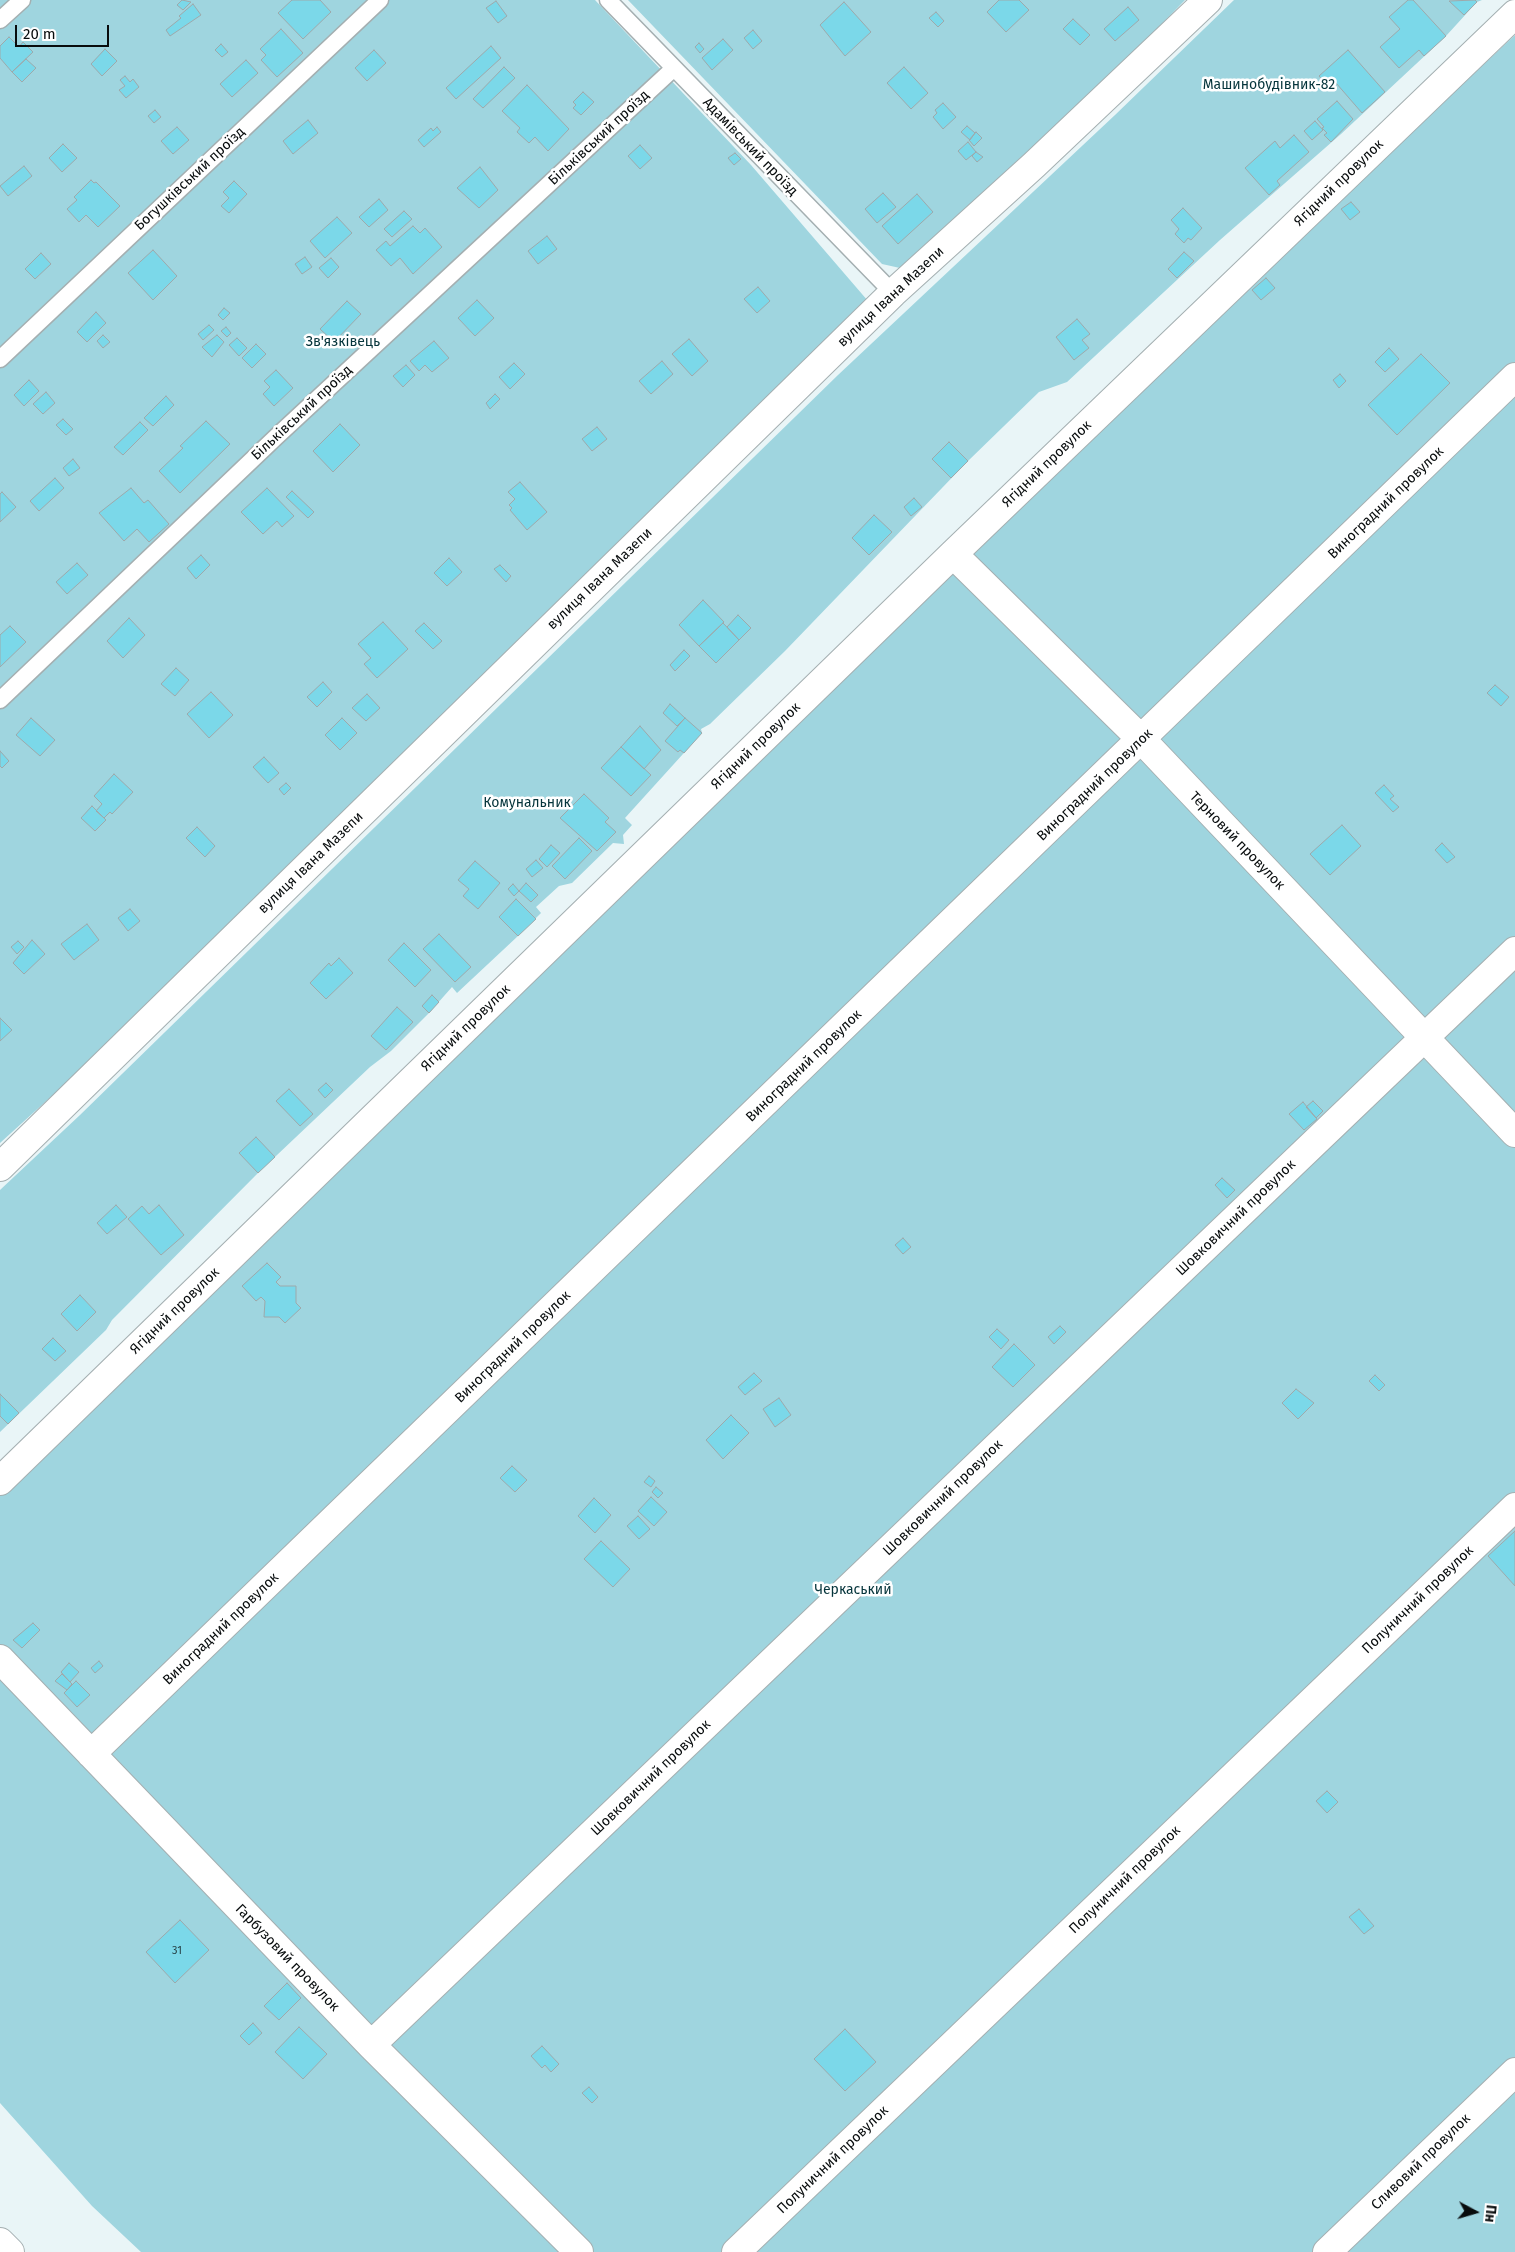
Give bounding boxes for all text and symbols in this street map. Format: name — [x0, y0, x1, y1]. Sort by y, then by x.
scale bar — [18, 15, 111, 47]
text: 20 m — [23, 25, 56, 43]
park label: Машинобудівник-82 — [1203, 77, 1335, 93]
street label: Більківський проїзд — [545, 87, 653, 189]
street label: Адамівський проїзд — [699, 95, 801, 199]
street label: Богушківський проїзд — [131, 124, 249, 234]
street label: Ягідний провулок — [1291, 136, 1387, 230]
street label: вулиця Івана Мазепи — [834, 243, 948, 351]
park label: Зв'язківець — [306, 334, 380, 350]
street label: Більківський проїзд — [248, 362, 356, 464]
street label: Ягідний провулок — [999, 417, 1095, 511]
street label: Виноградний провулок — [1325, 443, 1447, 563]
street label: вулиця Івана Мазепи — [544, 525, 656, 633]
street label: Ягідний провулок — [708, 699, 804, 793]
street label: Виноградний провулок — [1034, 725, 1156, 845]
street label: Терновий провулок — [1186, 788, 1288, 894]
park label: Комунальник — [483, 795, 571, 811]
street label: вулиця Івана Мазепи — [255, 809, 367, 917]
street label: Ягідний провулок — [418, 981, 514, 1075]
street label: Виноградний провулок — [743, 1006, 865, 1126]
street label: Шовковичний провулок — [1173, 1156, 1299, 1280]
street label: Ягідний провулок — [127, 1264, 223, 1358]
street label: Виноградний провулок — [452, 1287, 574, 1407]
street label: Шовковичний провулок — [880, 1436, 1006, 1560]
street label: Полуничний провулок — [1359, 1542, 1477, 1658]
street label: Виноградний провулок — [160, 1569, 282, 1689]
park label: Черкаський — [814, 1582, 892, 1598]
street label: Шовковичний провулок — [588, 1716, 714, 1840]
street label: Полуничний провулок — [1066, 1822, 1184, 1938]
street label: Гарбузовий провулок — [231, 1901, 343, 2015]
house number: 31 — [172, 1944, 182, 1958]
street label: Полуничний провулок — [774, 2102, 892, 2218]
street label: Сливовий провулок — [1368, 2110, 1474, 2214]
north arrow — [1450, 2187, 1500, 2237]
text: Пн — [1481, 2204, 1500, 2223]

